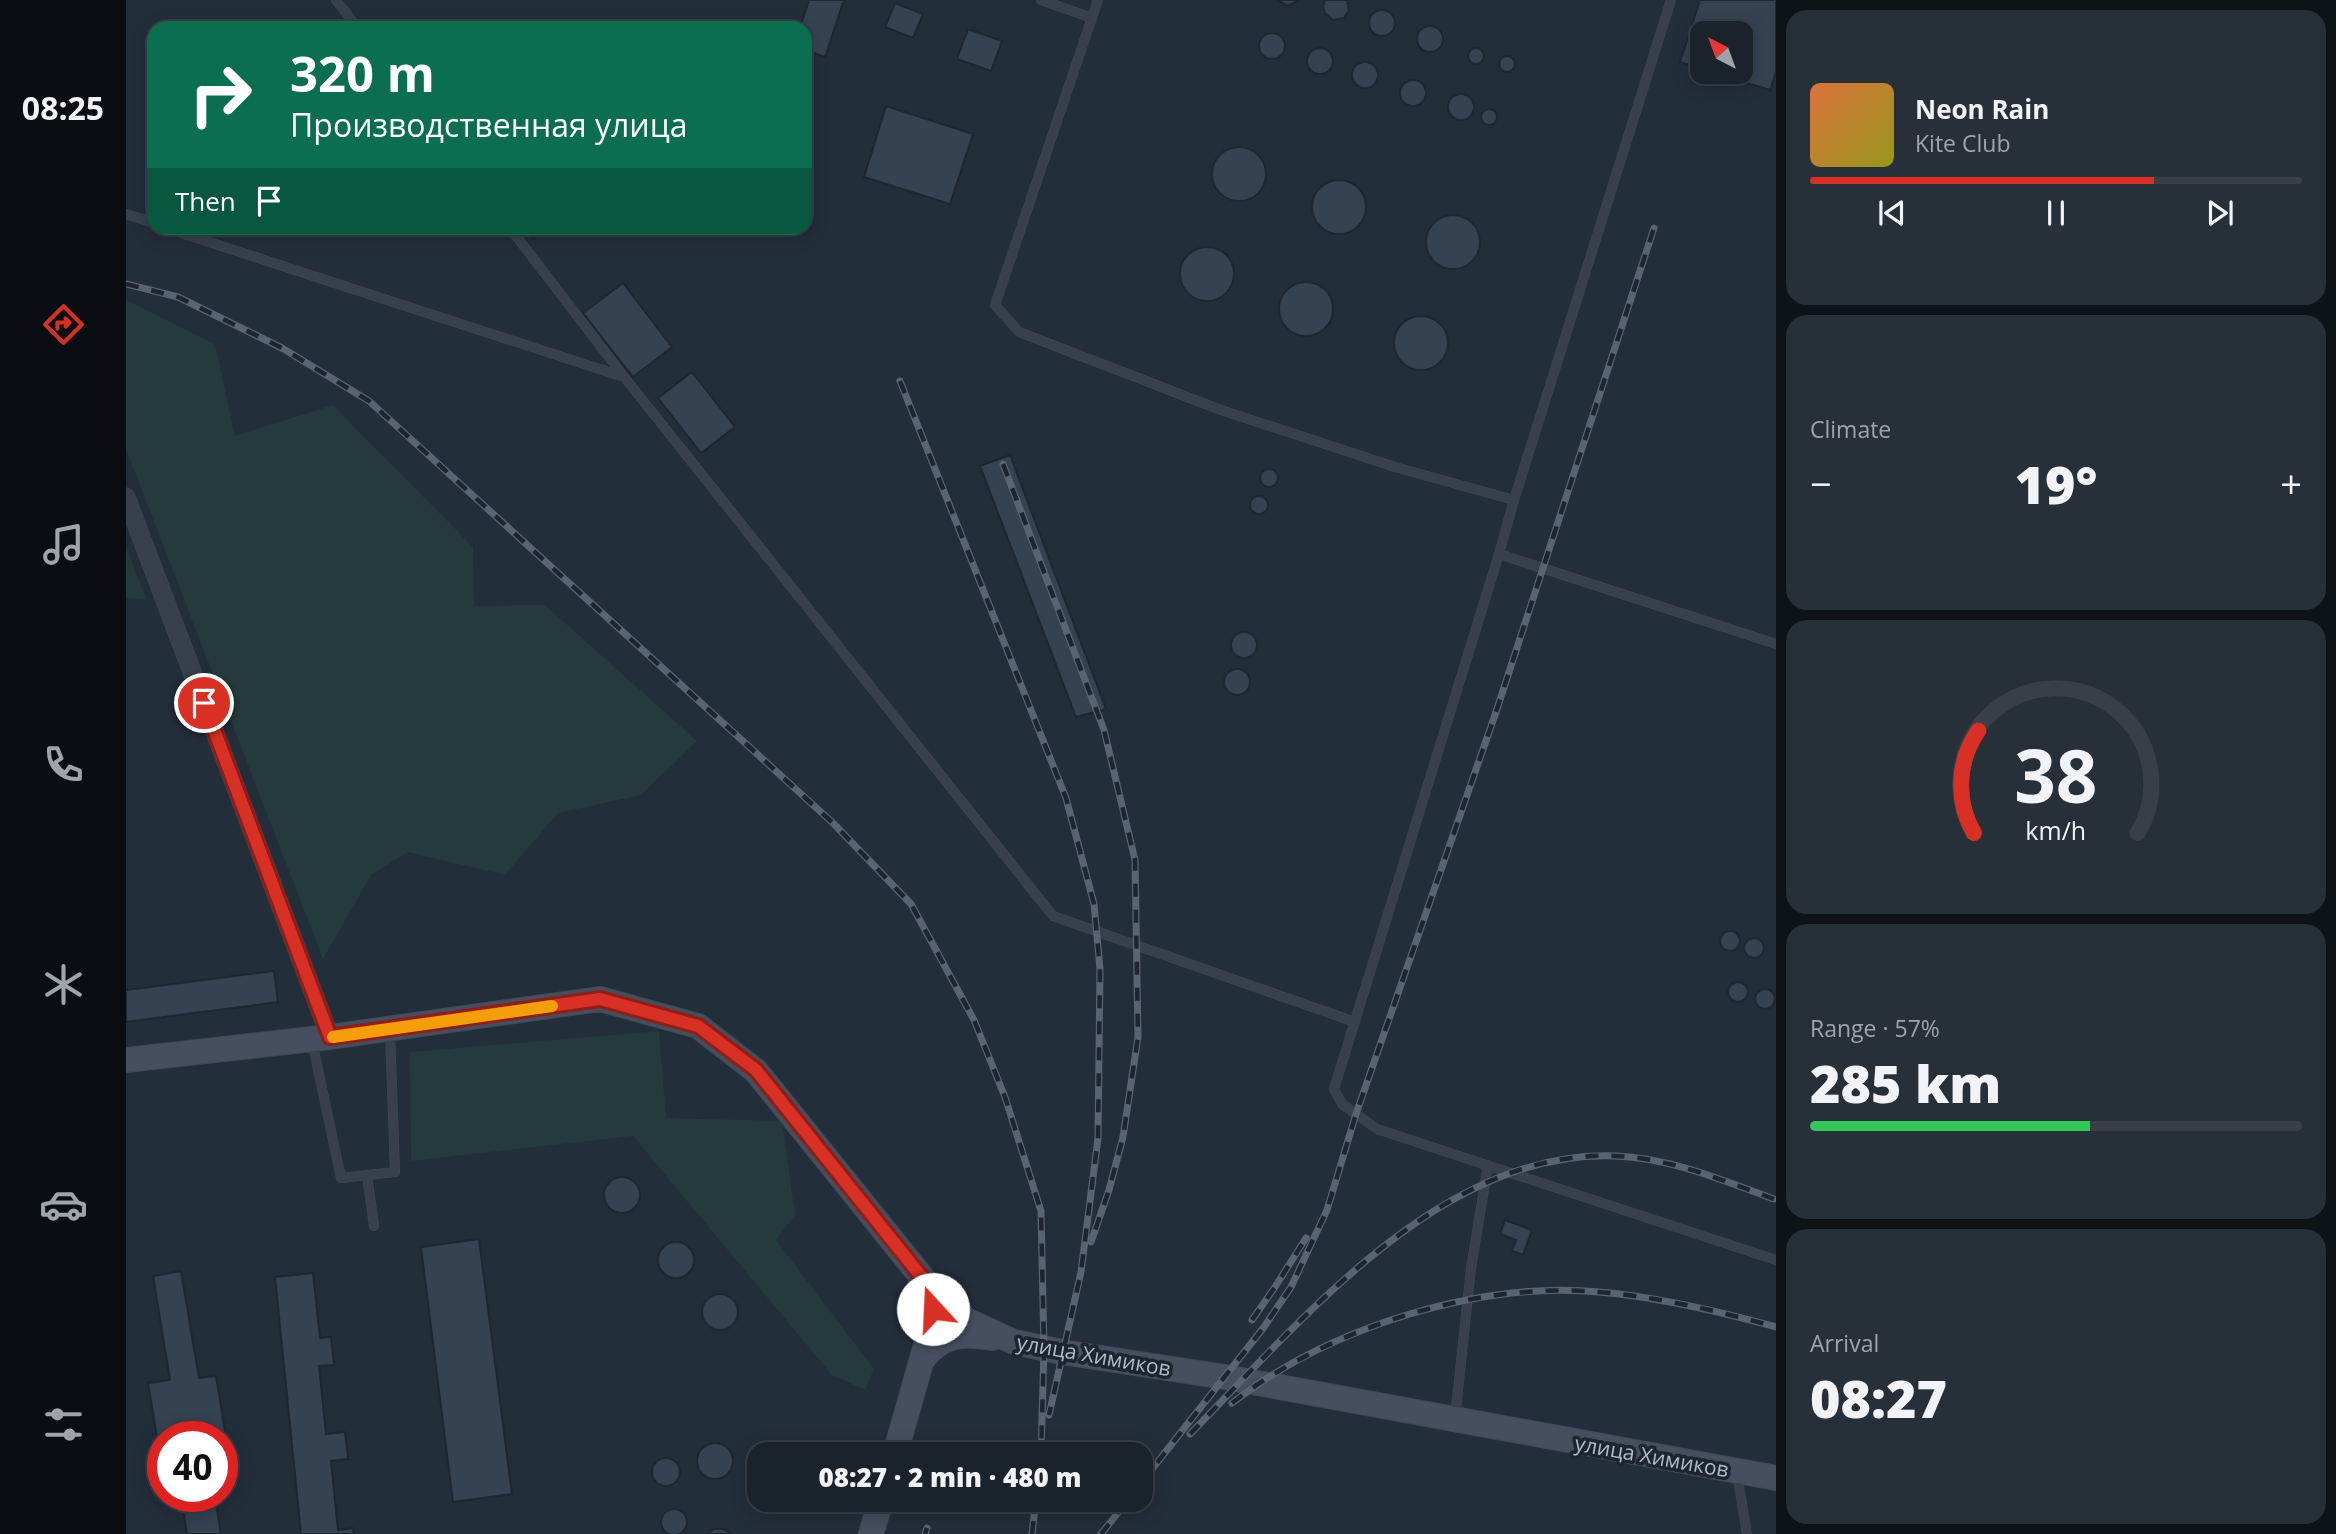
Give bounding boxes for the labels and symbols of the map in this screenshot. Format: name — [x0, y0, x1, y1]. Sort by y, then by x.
north arrow — [1690, 21, 1754, 84]
pin — [174, 673, 234, 733]
position arrow — [896, 1272, 970, 1346]
street label: улица Химиков — [1015, 1328, 1173, 1382]
speed limit sign: 40 — [147, 1421, 238, 1512]
street label: улица Химиков — [1573, 1429, 1731, 1483]

